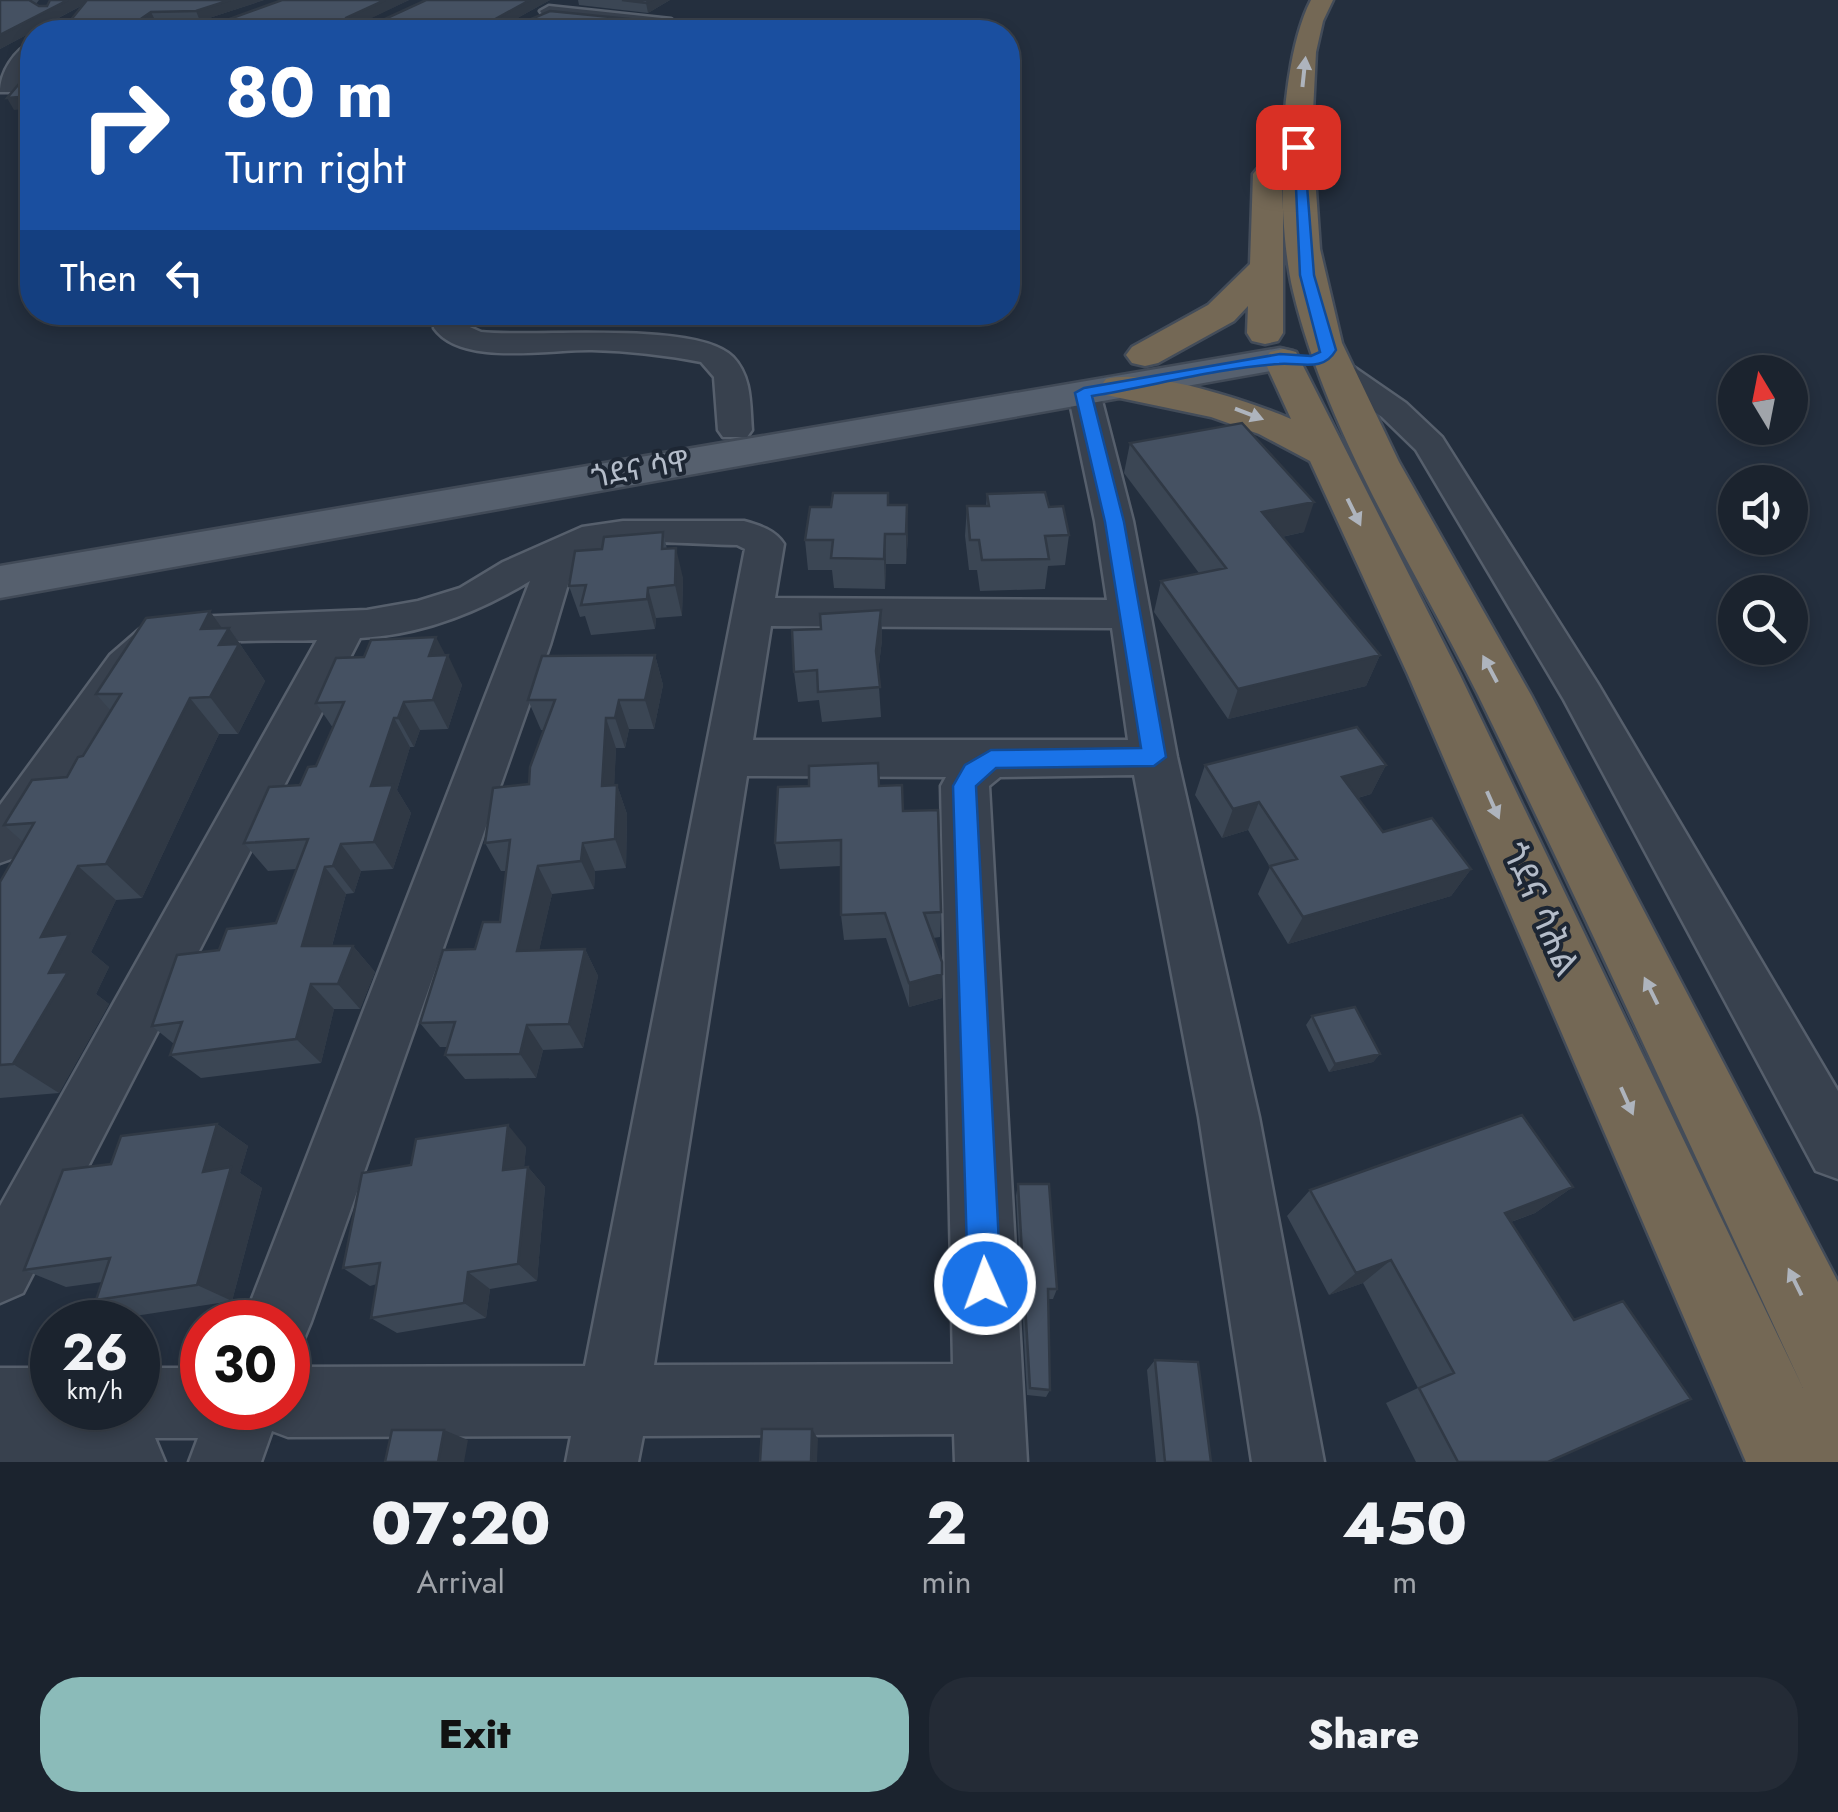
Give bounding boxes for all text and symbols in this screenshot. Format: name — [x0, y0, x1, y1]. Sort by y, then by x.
text: 80 m — [225, 42, 394, 143]
one-way arrow — [1296, 55, 1312, 87]
icon: right — [60, 60, 190, 190]
pin — [1256, 105, 1341, 190]
icon: arrive — [1271, 120, 1326, 175]
text: Turn right — [225, 135, 406, 200]
text: Then — [60, 250, 137, 305]
icon: left — [157, 250, 212, 305]
north arrow — [1718, 355, 1808, 445]
map controls — [1718, 355, 1808, 665]
one-way arrow — [1234, 407, 1264, 423]
street label: ጎደና ሳዋ — [588, 439, 692, 498]
button: sound — [1718, 465, 1808, 555]
one-way arrow — [1345, 497, 1362, 526]
button: search — [1718, 575, 1808, 665]
one-way arrow — [1481, 654, 1498, 683]
one-way arrow — [1485, 790, 1501, 820]
street label: ጎደና ሳሕል — [1490, 835, 1592, 983]
one-way arrow — [1642, 976, 1659, 1005]
one-way arrow — [1619, 1087, 1636, 1116]
position arrow — [933, 1232, 1037, 1336]
one-way arrow — [1787, 1267, 1804, 1296]
speed limit sign: 30 — [180, 1300, 310, 1430]
text: 26 — [62, 1316, 128, 1389]
text: km/h — [67, 1372, 123, 1408]
text: 07:20 — [371, 1480, 551, 1567]
text: 2 — [926, 1480, 967, 1567]
text: 450 — [1342, 1480, 1467, 1567]
text: Arrival — [417, 1559, 505, 1605]
text: min — [921, 1559, 972, 1605]
text: m — [1392, 1559, 1417, 1605]
button: Exit — [40, 1677, 909, 1792]
button: Share — [929, 1677, 1798, 1792]

